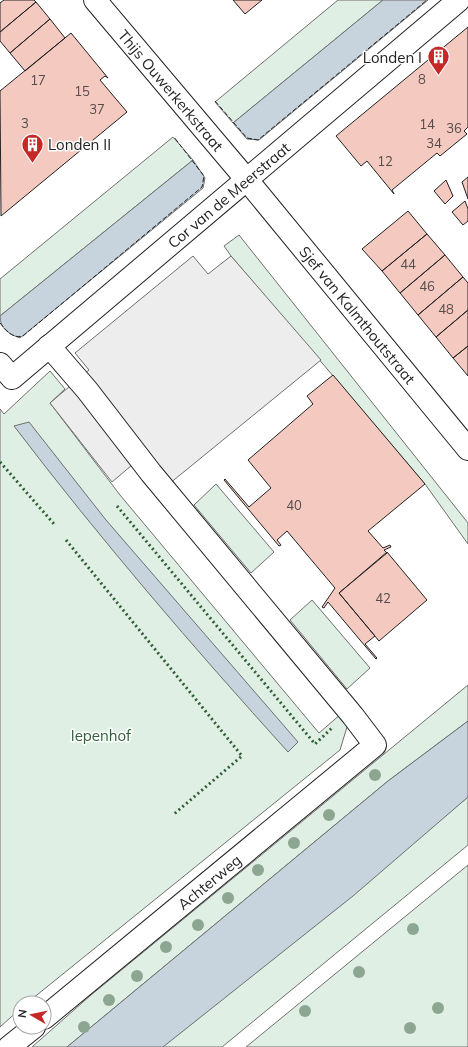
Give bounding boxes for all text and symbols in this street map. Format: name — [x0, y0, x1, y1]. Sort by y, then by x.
street label: Thijs Ouwerkerkstraat — [114, 25, 228, 155]
building icon: Londen I — [425, 44, 451, 77]
place label: Londen I — [363, 48, 422, 67]
house number: 8 — [418, 71, 426, 87]
house number: 17 — [30, 72, 46, 88]
house number: 15 — [74, 83, 90, 99]
house number: 37 — [89, 101, 105, 117]
house number: 3 — [21, 115, 29, 131]
house number: 14 — [419, 116, 435, 132]
house number: 36 — [446, 120, 462, 136]
building icon: Londen II — [19, 131, 45, 164]
place label: Londen II — [48, 135, 111, 154]
house number: 34 — [426, 135, 442, 151]
street label: Cor van de Meerstraat — [163, 138, 294, 252]
house number: 12 — [377, 153, 393, 169]
street label: Sjef van Kalmthoutstraat — [296, 242, 420, 388]
house number: 44 — [400, 256, 416, 272]
house number: 46 — [419, 278, 435, 294]
house number: 48 — [438, 301, 454, 317]
house number: 40 — [286, 497, 302, 513]
house number: 42 — [375, 590, 391, 606]
park label: Iepenhof — [71, 726, 132, 745]
street label: Achterweg — [173, 850, 245, 914]
north arrow — [12, 995, 52, 1035]
text: N — [15, 1008, 30, 1019]

